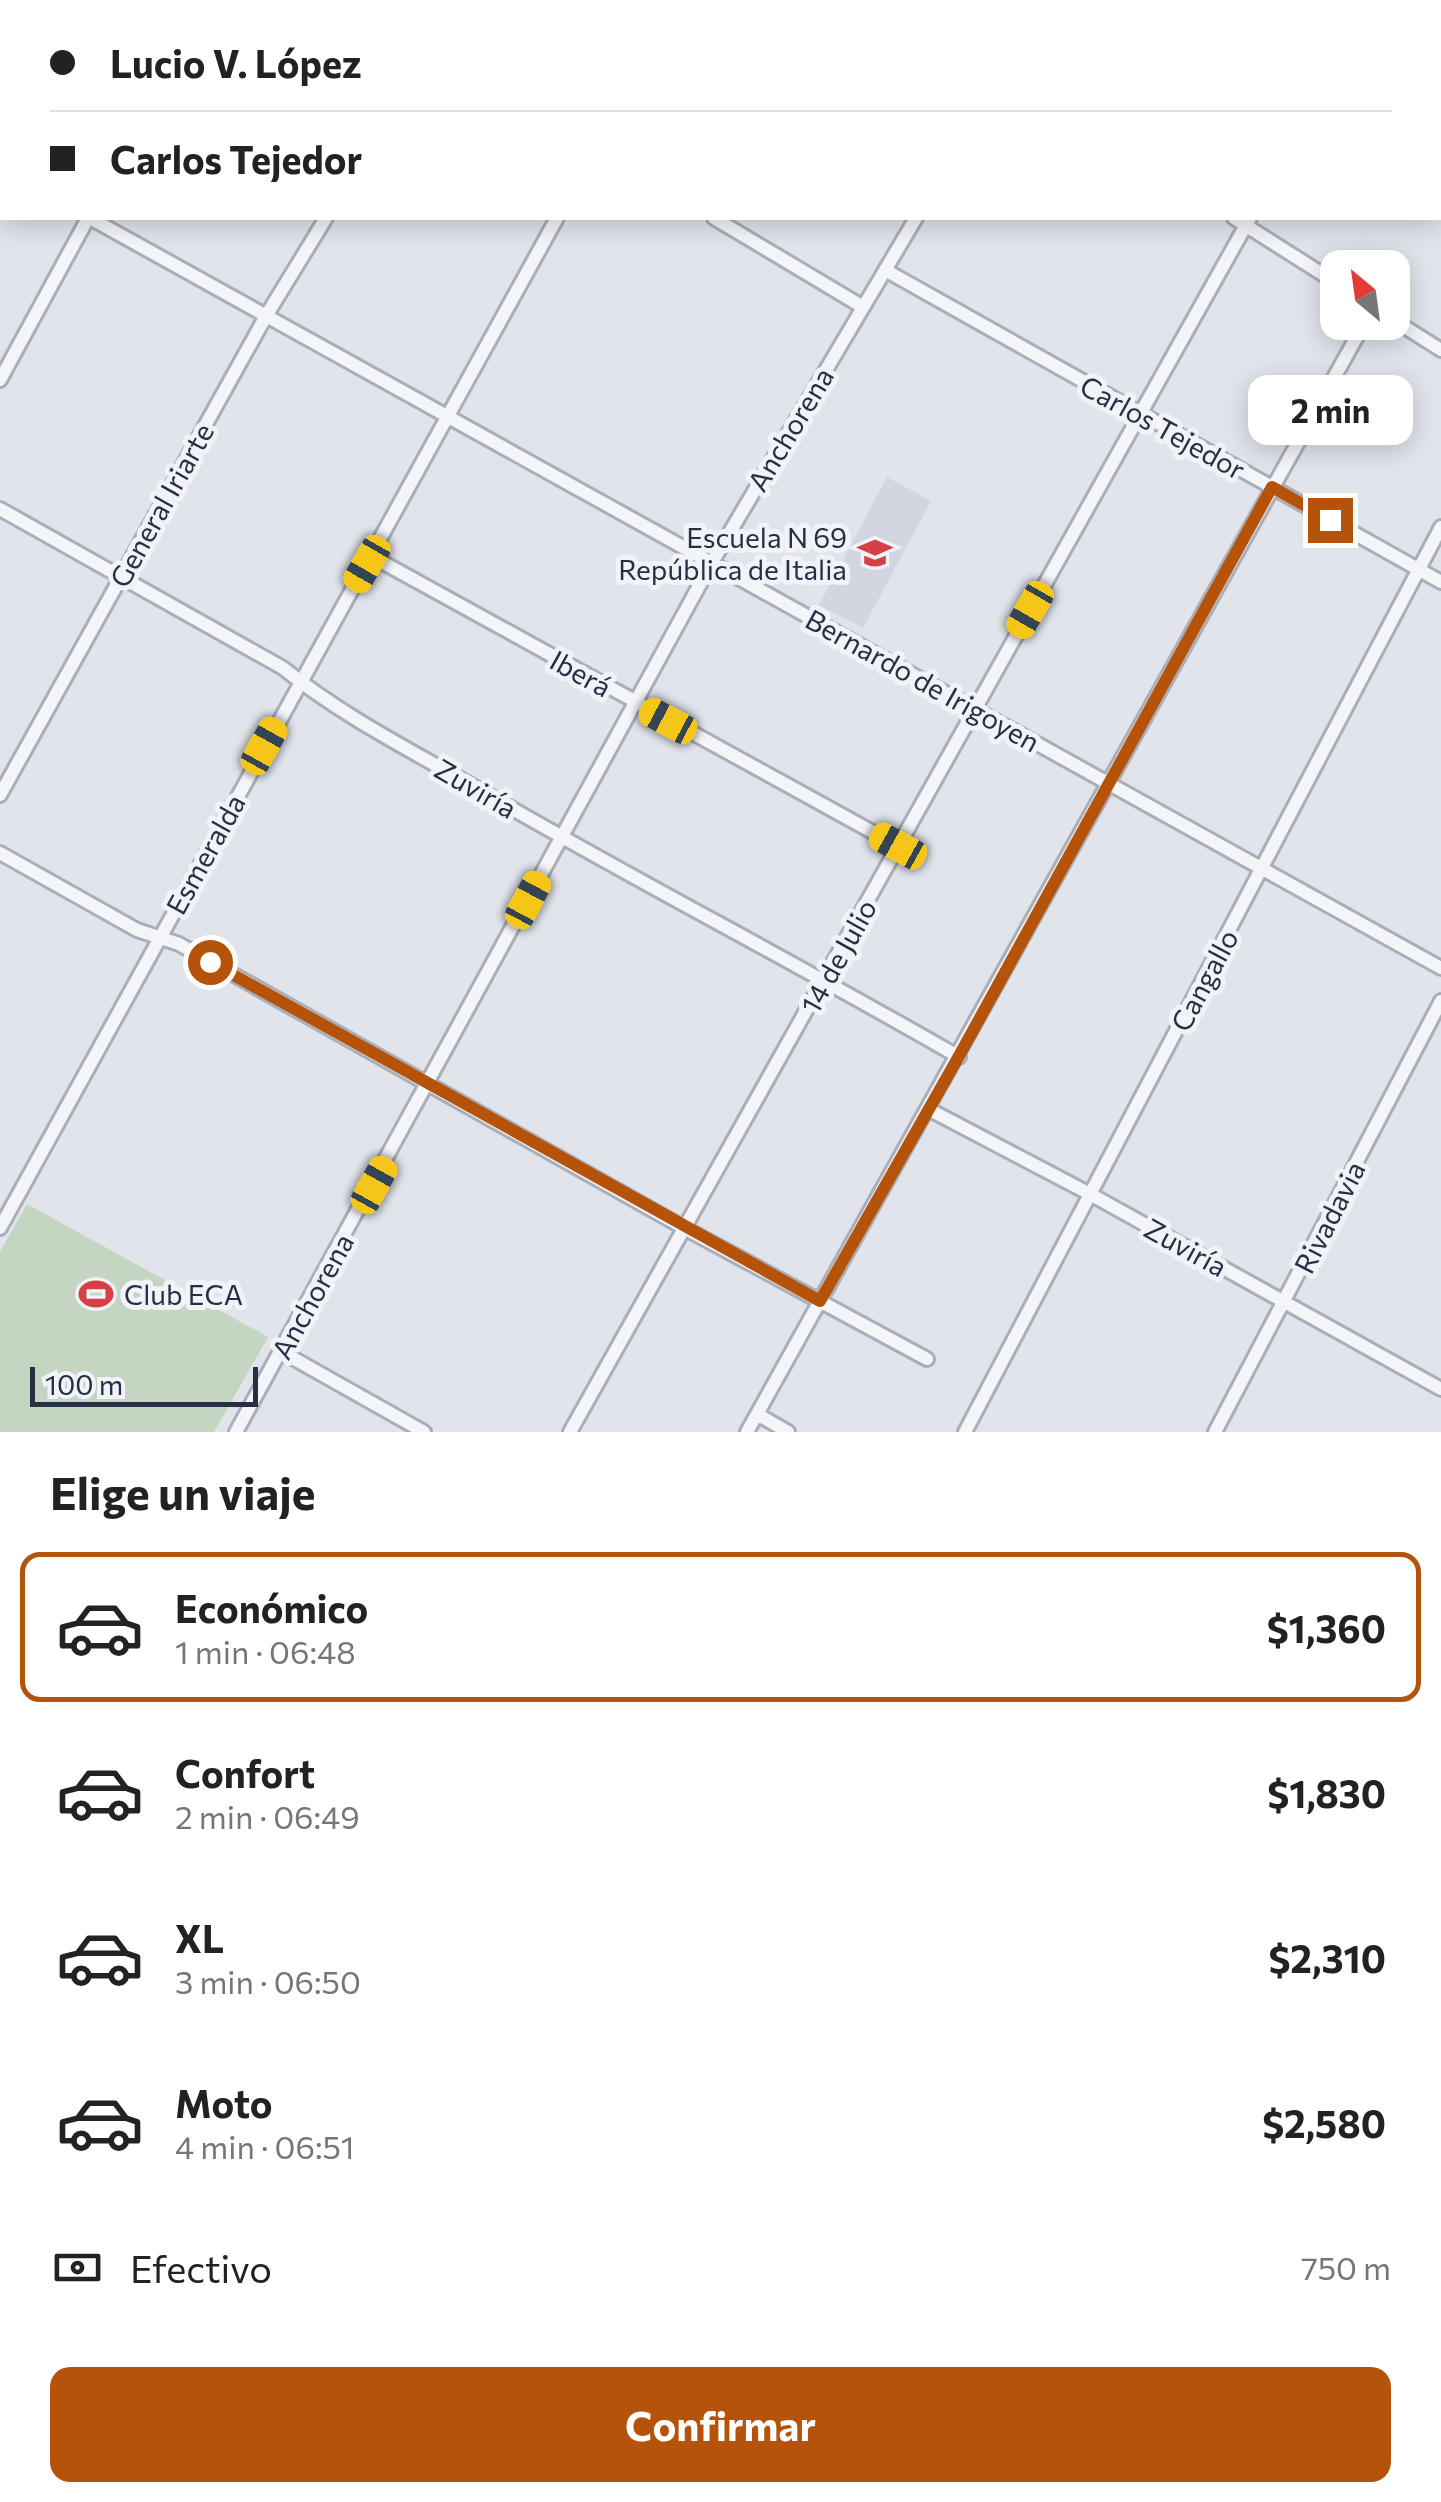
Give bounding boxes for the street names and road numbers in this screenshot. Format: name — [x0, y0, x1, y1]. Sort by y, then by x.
street label: Anchorena — [740, 361, 840, 497]
street label: Carlos Tejedor — [1075, 368, 1251, 486]
street label: General Iriarte — [102, 417, 220, 593]
street label: Bernardo de Irigoyen — [800, 602, 1046, 758]
street label: Iberá — [545, 642, 617, 704]
street label: Zuviría — [429, 751, 523, 825]
street label: Esmeralda — [158, 788, 252, 920]
street label: 14 de Julio — [793, 893, 883, 1019]
street label: Cangallo — [1163, 923, 1245, 1037]
street label: Rivadavia — [1286, 1155, 1372, 1279]
street label: Zuviría — [1139, 1211, 1233, 1283]
street label: Anchorena — [264, 1227, 360, 1365]

